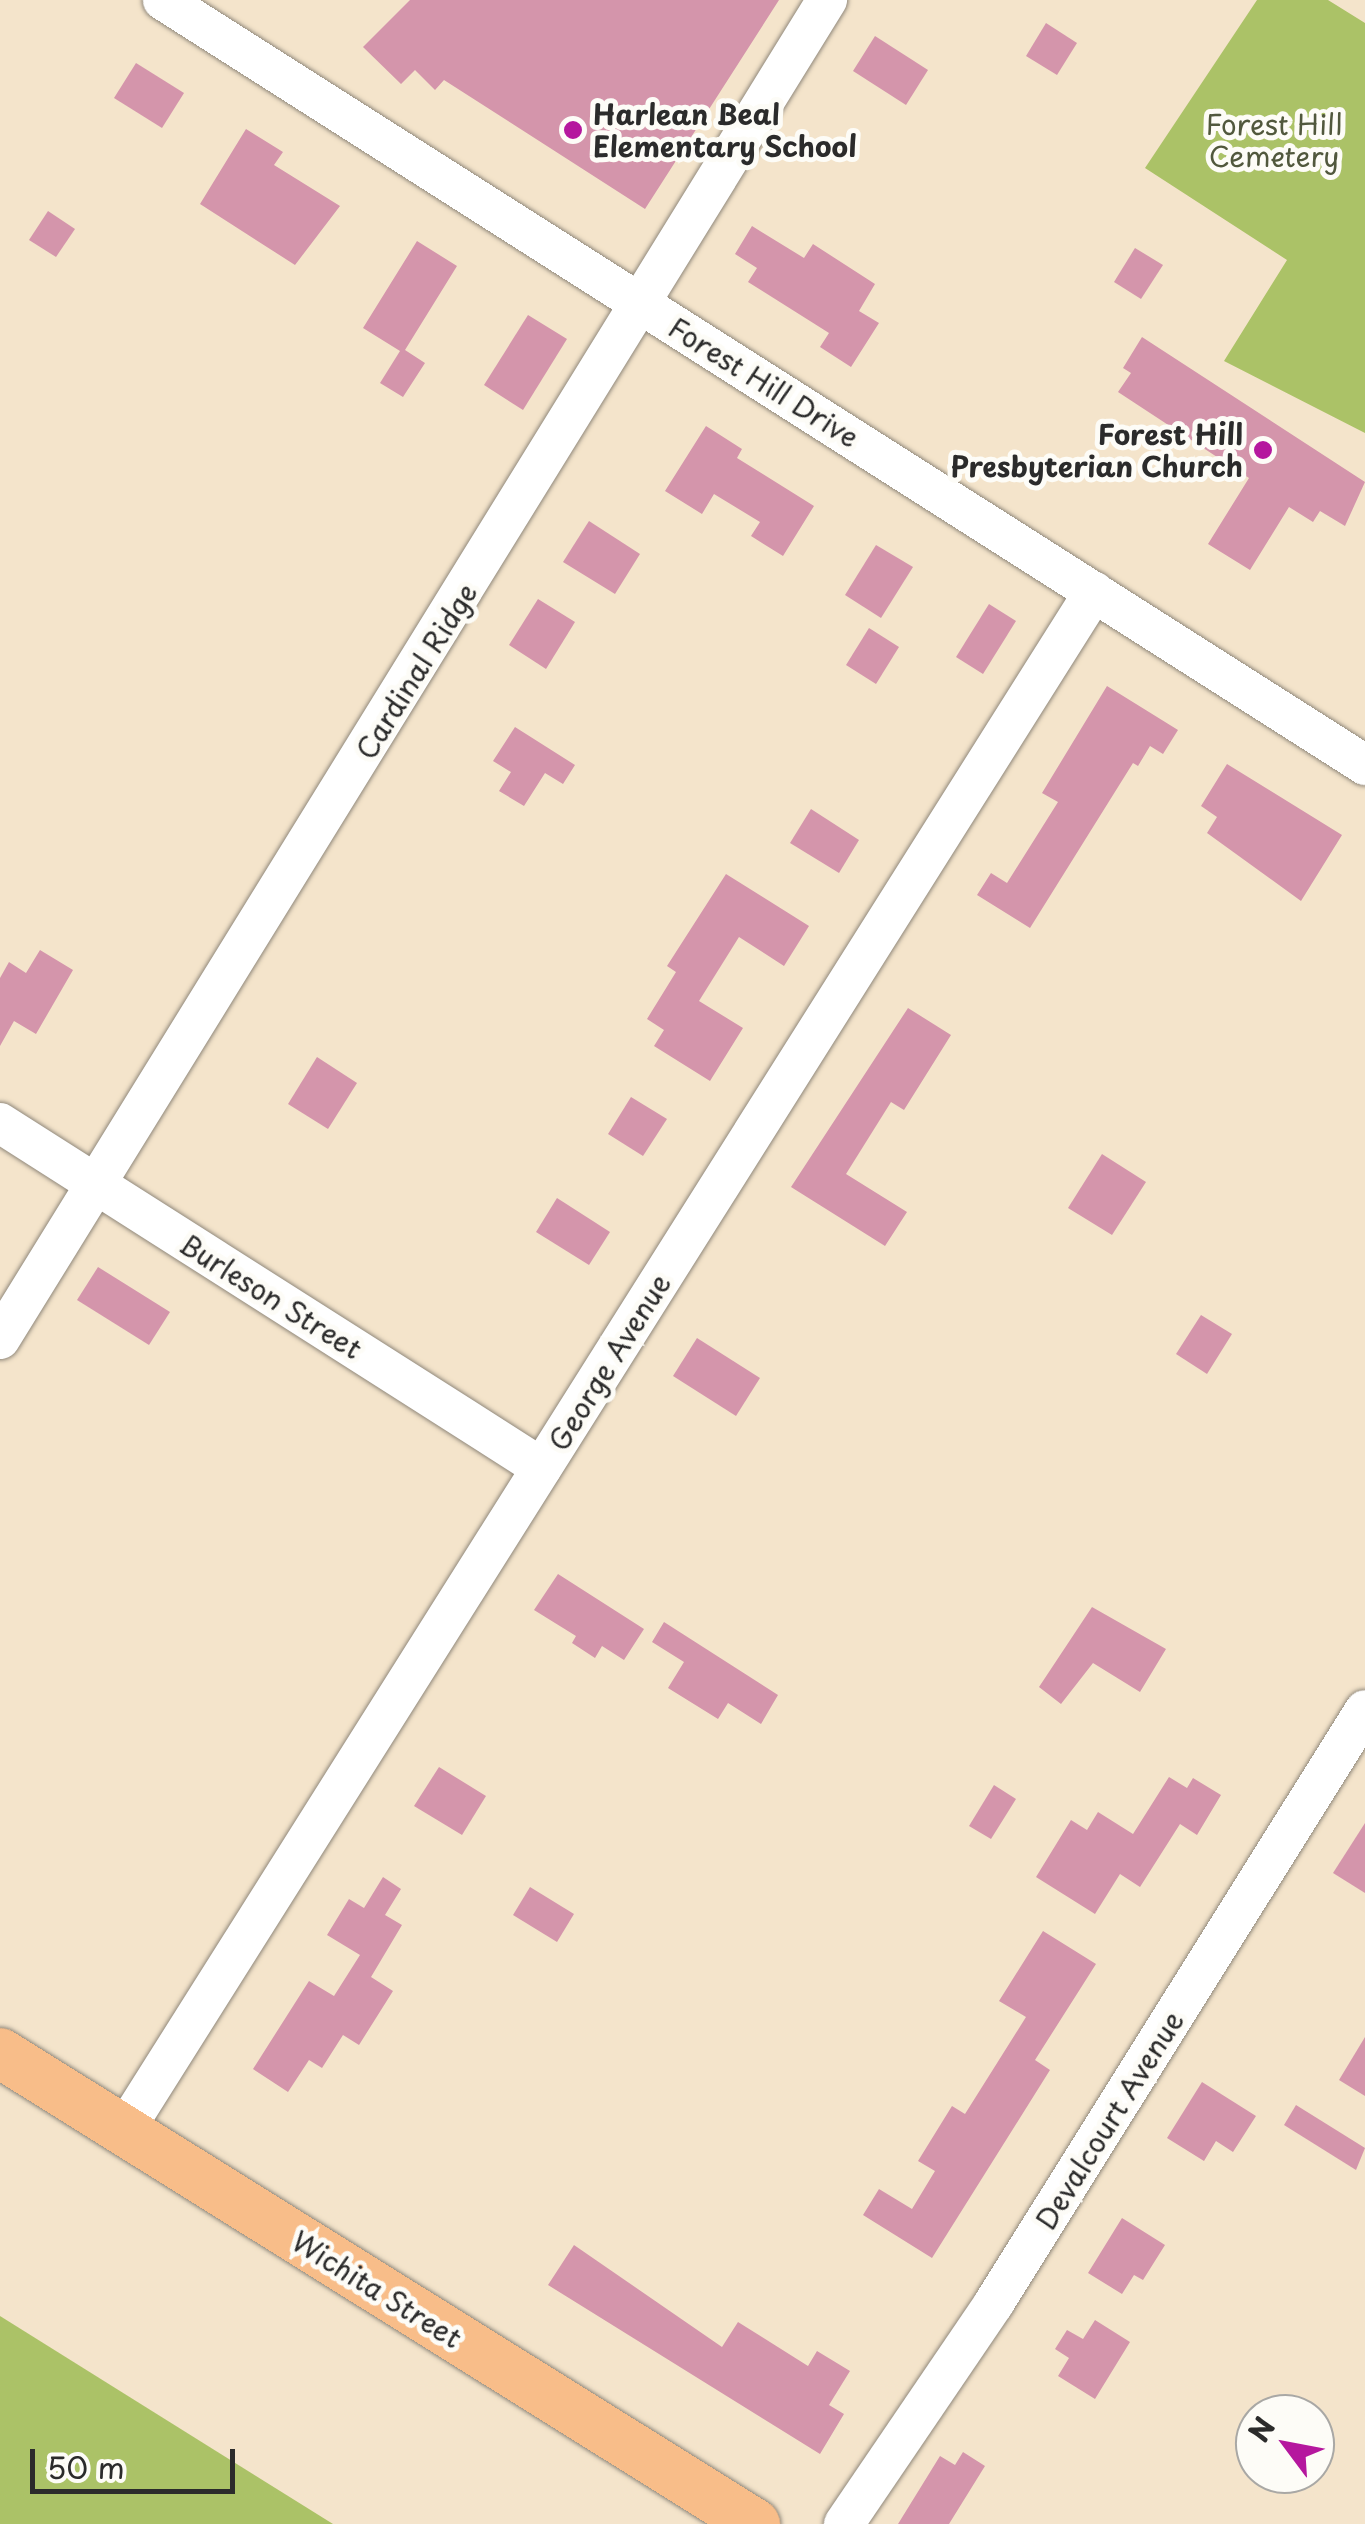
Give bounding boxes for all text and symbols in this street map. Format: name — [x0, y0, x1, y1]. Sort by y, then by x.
place label: Harlean Beal Elementary School — [593, 97, 857, 163]
park label: Forest Hill Cemetery — [1205, 107, 1343, 173]
marker: Harlean Beal Elementary School — [562, 119, 584, 141]
street label: Forest Hill Drive — [663, 310, 865, 454]
place label: Forest Hill Presbyterian Church — [950, 417, 1243, 483]
marker: Forest Hill Presbyterian Church — [1252, 439, 1274, 461]
street label: Cardinal Ridge — [349, 578, 483, 764]
street label: Burleson Street — [174, 1227, 368, 1365]
street label: George Avenue — [541, 1267, 677, 1457]
street label: Devalcourt Avenue — [1028, 2005, 1190, 2235]
street label: Wichita Street — [285, 2223, 469, 2355]
north arrow — [1235, 2394, 1335, 2494]
text: N — [1237, 2408, 1285, 2450]
scale bar — [35, 2429, 240, 2491]
text: 50 m — [47, 2444, 125, 2489]

